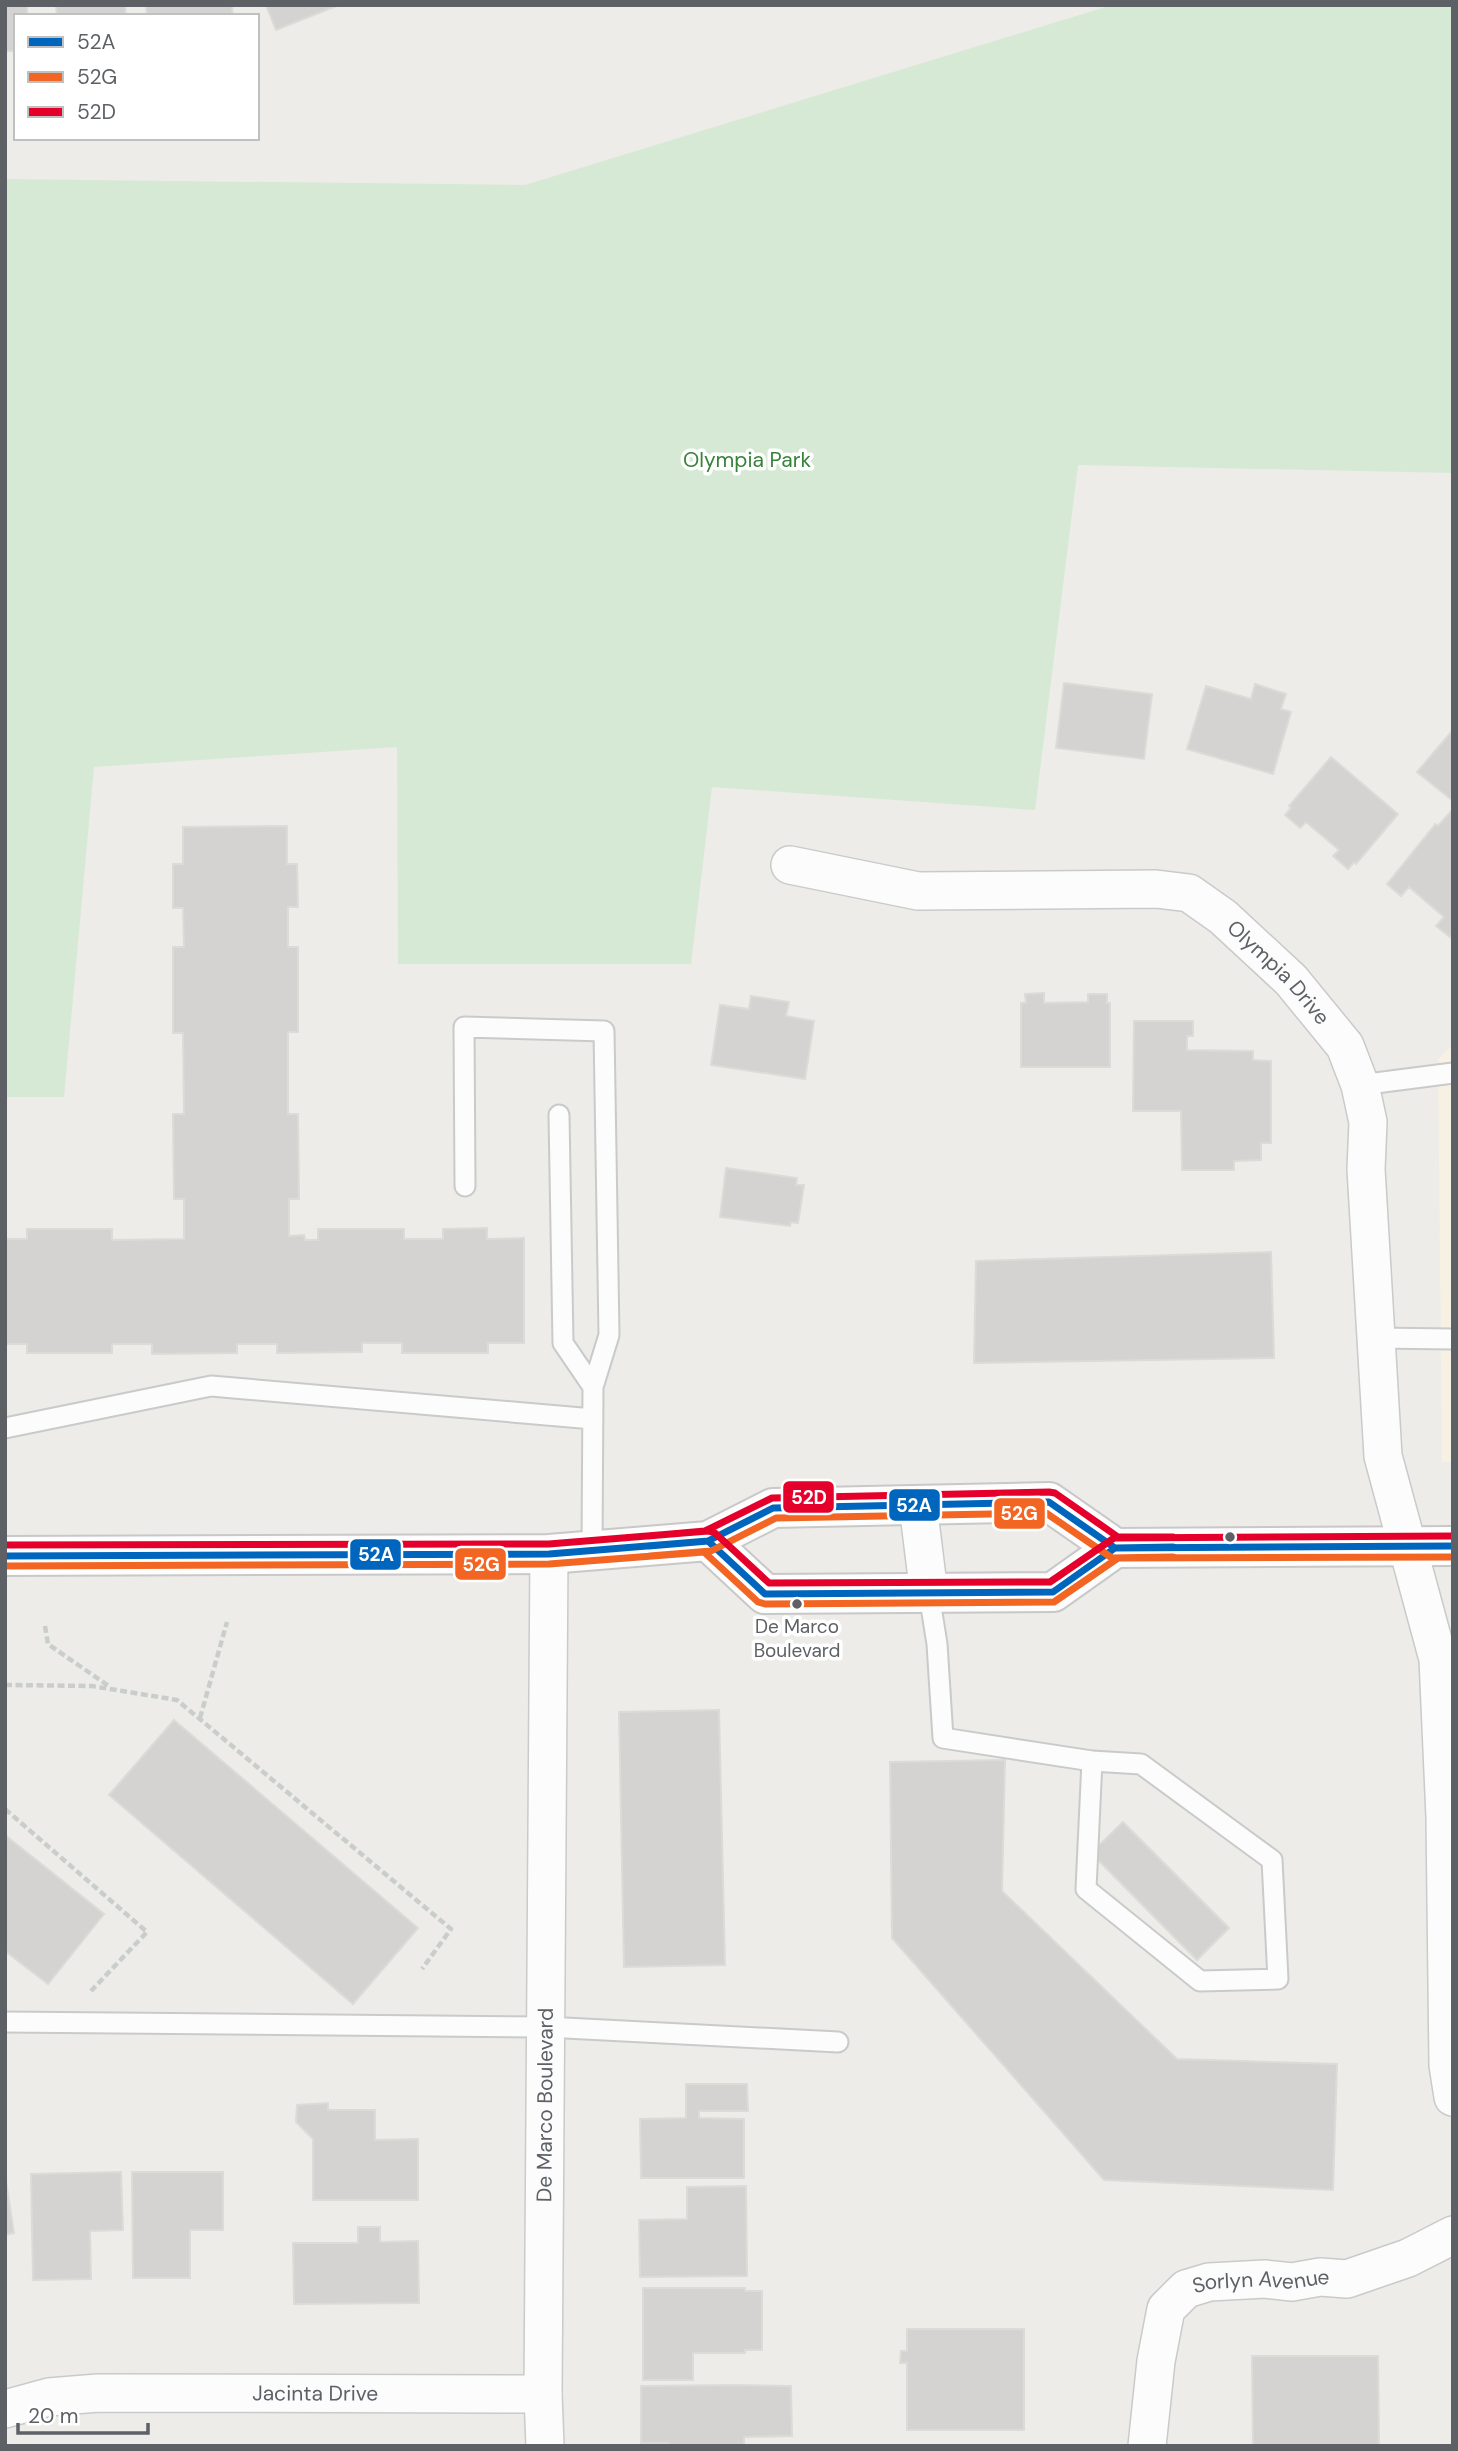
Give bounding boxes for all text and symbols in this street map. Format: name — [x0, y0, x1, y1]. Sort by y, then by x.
legend — [14, 14, 259, 140]
text: 52A — [77, 28, 116, 56]
text: 52G — [77, 63, 117, 91]
text: 52D — [77, 98, 116, 126]
park label: Olympia Park — [683, 446, 811, 474]
street label: Olympia Drive — [1221, 914, 1336, 1031]
line badge: 52D — [782, 1480, 835, 1514]
text: 52D — [791, 1485, 827, 1510]
line badge: 52A — [888, 1488, 941, 1522]
text: 52A — [896, 1493, 933, 1518]
line badge: 52G — [993, 1497, 1046, 1530]
text: 52G — [1000, 1501, 1038, 1526]
unlabelled marker — [1223, 1530, 1237, 1544]
line badge: 52A — [349, 1538, 402, 1571]
text: 52A — [358, 1542, 395, 1567]
line badge: 52G — [454, 1547, 507, 1581]
text: 52G — [462, 1552, 500, 1577]
marker: De Marco Boulevard — [790, 1597, 804, 1611]
place label: De Marco Boulevard — [754, 1614, 840, 1663]
street label: De Marco Boulevard — [530, 2008, 560, 2202]
street label: Sorlyn Avenue — [1189, 2263, 1331, 2300]
street label: Jacinta Drive — [252, 2379, 378, 2408]
scale bar — [18, 2392, 147, 2436]
text: 20 m — [28, 2402, 79, 2430]

